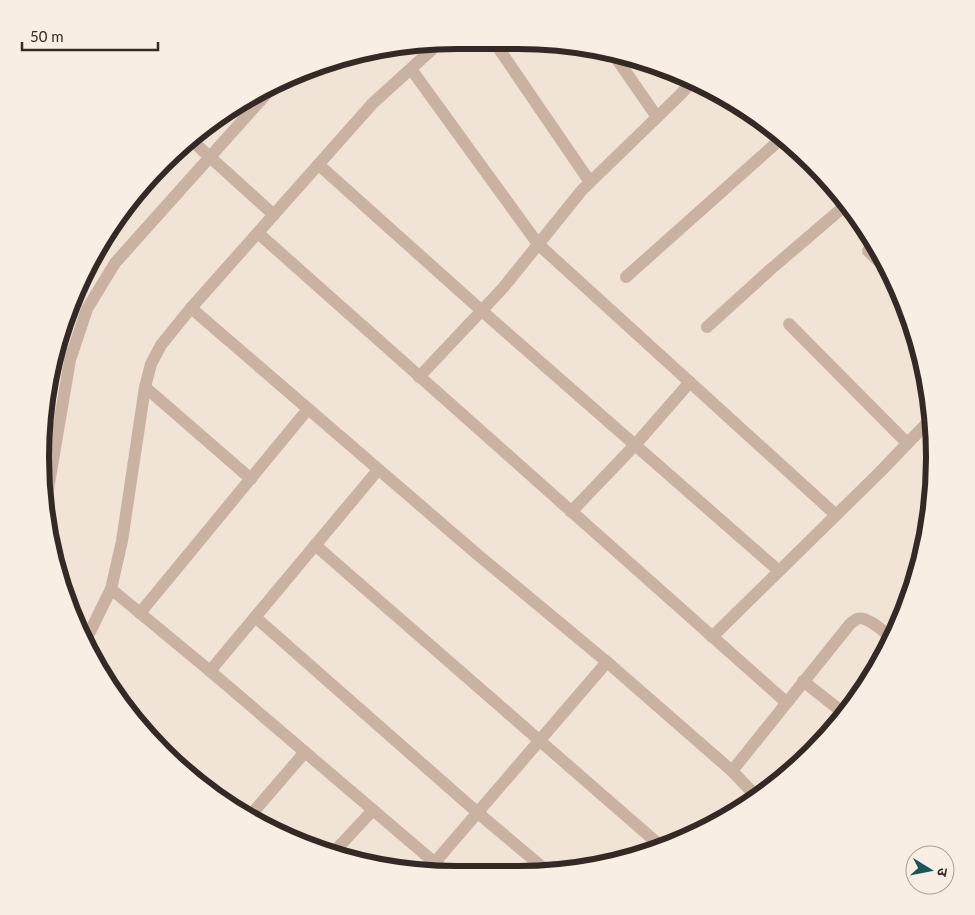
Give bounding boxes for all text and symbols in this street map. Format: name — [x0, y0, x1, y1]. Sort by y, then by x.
scale bar — [22, 20, 159, 52]
text: 50 m — [30, 27, 64, 45]
north arrow — [905, 845, 955, 895]
text: उ — [934, 867, 952, 879]

